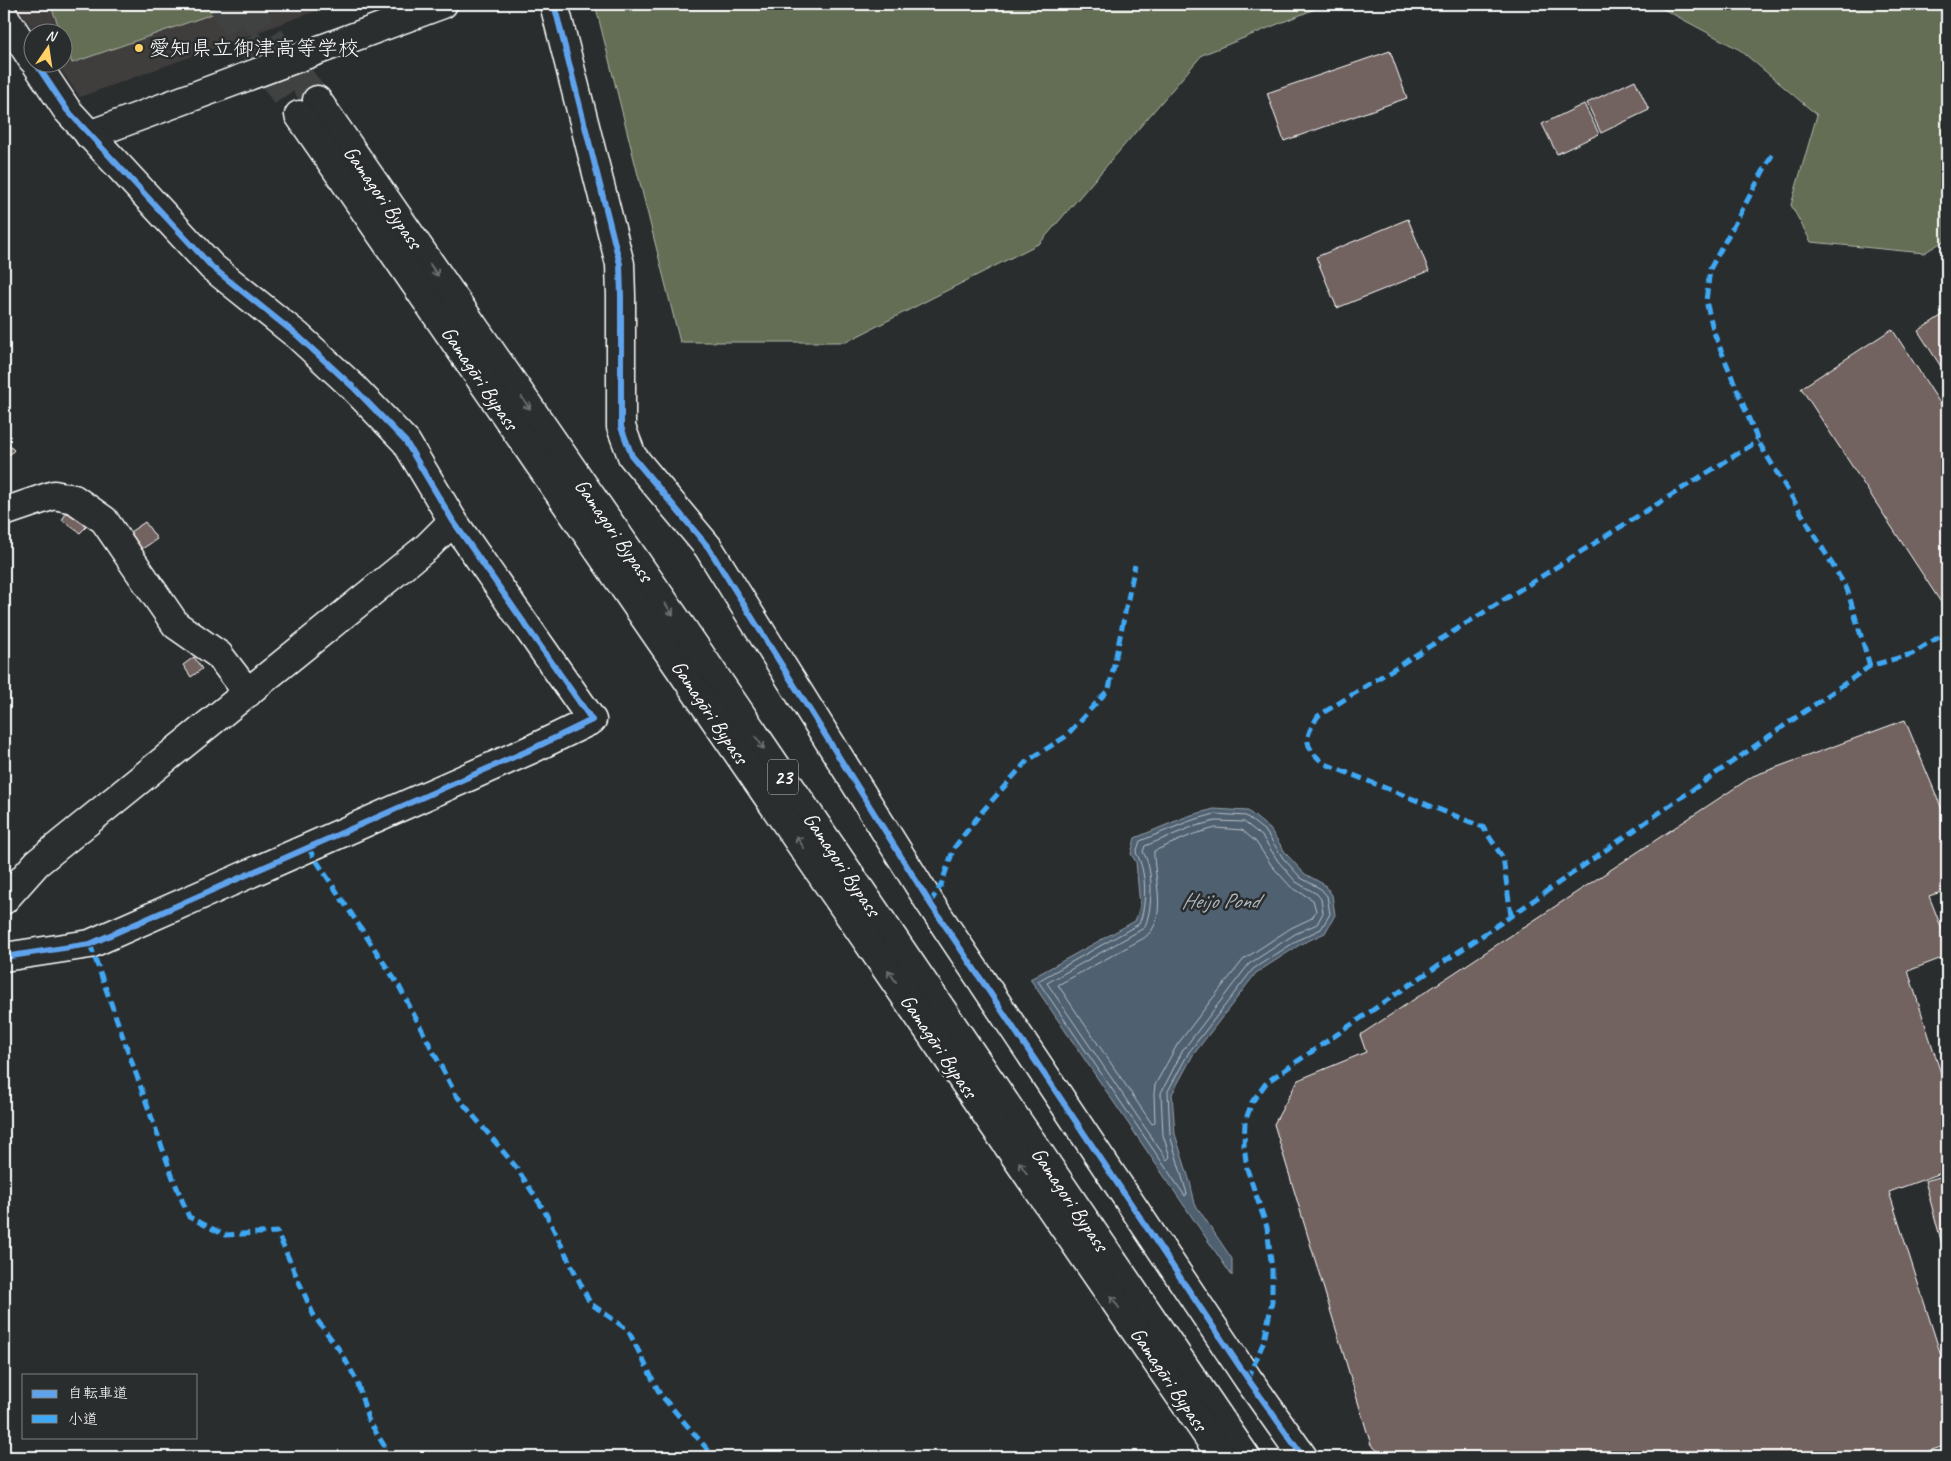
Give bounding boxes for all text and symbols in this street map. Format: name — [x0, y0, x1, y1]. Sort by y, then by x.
north arrow — [22, 22, 72, 72]
text: N — [45, 27, 59, 46]
place label: 愛知県立御津高等学校 — [149, 35, 359, 61]
marker: 愛知県立御津高等学校 — [133, 42, 145, 54]
street label: Gamagori Bypass — [338, 140, 429, 255]
one-way arrow — [429, 263, 439, 277]
street label: Gamagōri Bypass — [436, 321, 525, 436]
one-way arrow — [522, 396, 532, 410]
street label: Gamagori Bypass — [569, 473, 660, 588]
one-way arrow — [664, 602, 674, 616]
street label: Gamagōri Bypass — [666, 655, 755, 770]
one-way arrow — [755, 736, 765, 750]
road number: 23 — [768, 760, 798, 794]
street label: Gamagori Bypass — [798, 807, 887, 922]
one-way arrow — [794, 835, 805, 849]
water label: Heijo Pond — [1181, 887, 1265, 915]
one-way arrow — [886, 969, 897, 983]
street label: Gamagōri Bypass — [895, 989, 984, 1104]
street label: Gamagori Bypass — [1026, 1142, 1115, 1257]
one-way arrow — [1018, 1161, 1028, 1175]
one-way arrow — [1110, 1295, 1120, 1309]
street label: Gamagōri Bypass — [1125, 1322, 1214, 1437]
legend — [22, 1374, 198, 1438]
text: 自転車道 — [68, 1384, 128, 1403]
text: 小道 — [68, 1410, 98, 1429]

